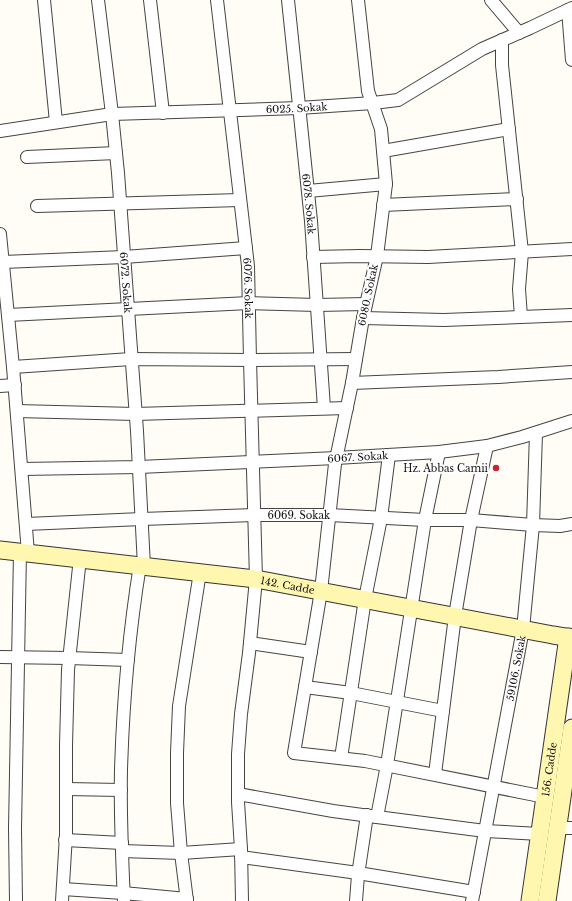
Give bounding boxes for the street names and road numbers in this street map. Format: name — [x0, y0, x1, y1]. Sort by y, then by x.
street label: 6025. Sokak — [266, 100, 329, 116]
street label: 6078. Sokak — [300, 173, 318, 236]
street label: 6072. Sokak — [117, 252, 135, 314]
street label: 6076. Sokak — [241, 257, 256, 320]
street label: 6080. Sokak — [355, 262, 381, 327]
street label: 6067. Sokak — [327, 448, 389, 465]
street label: 6069. Sokak — [268, 509, 331, 522]
street label: 142. Cadde — [260, 574, 316, 597]
street label: 59106. Sokak — [503, 633, 528, 702]
street label: 156. Cadde — [539, 741, 559, 797]

